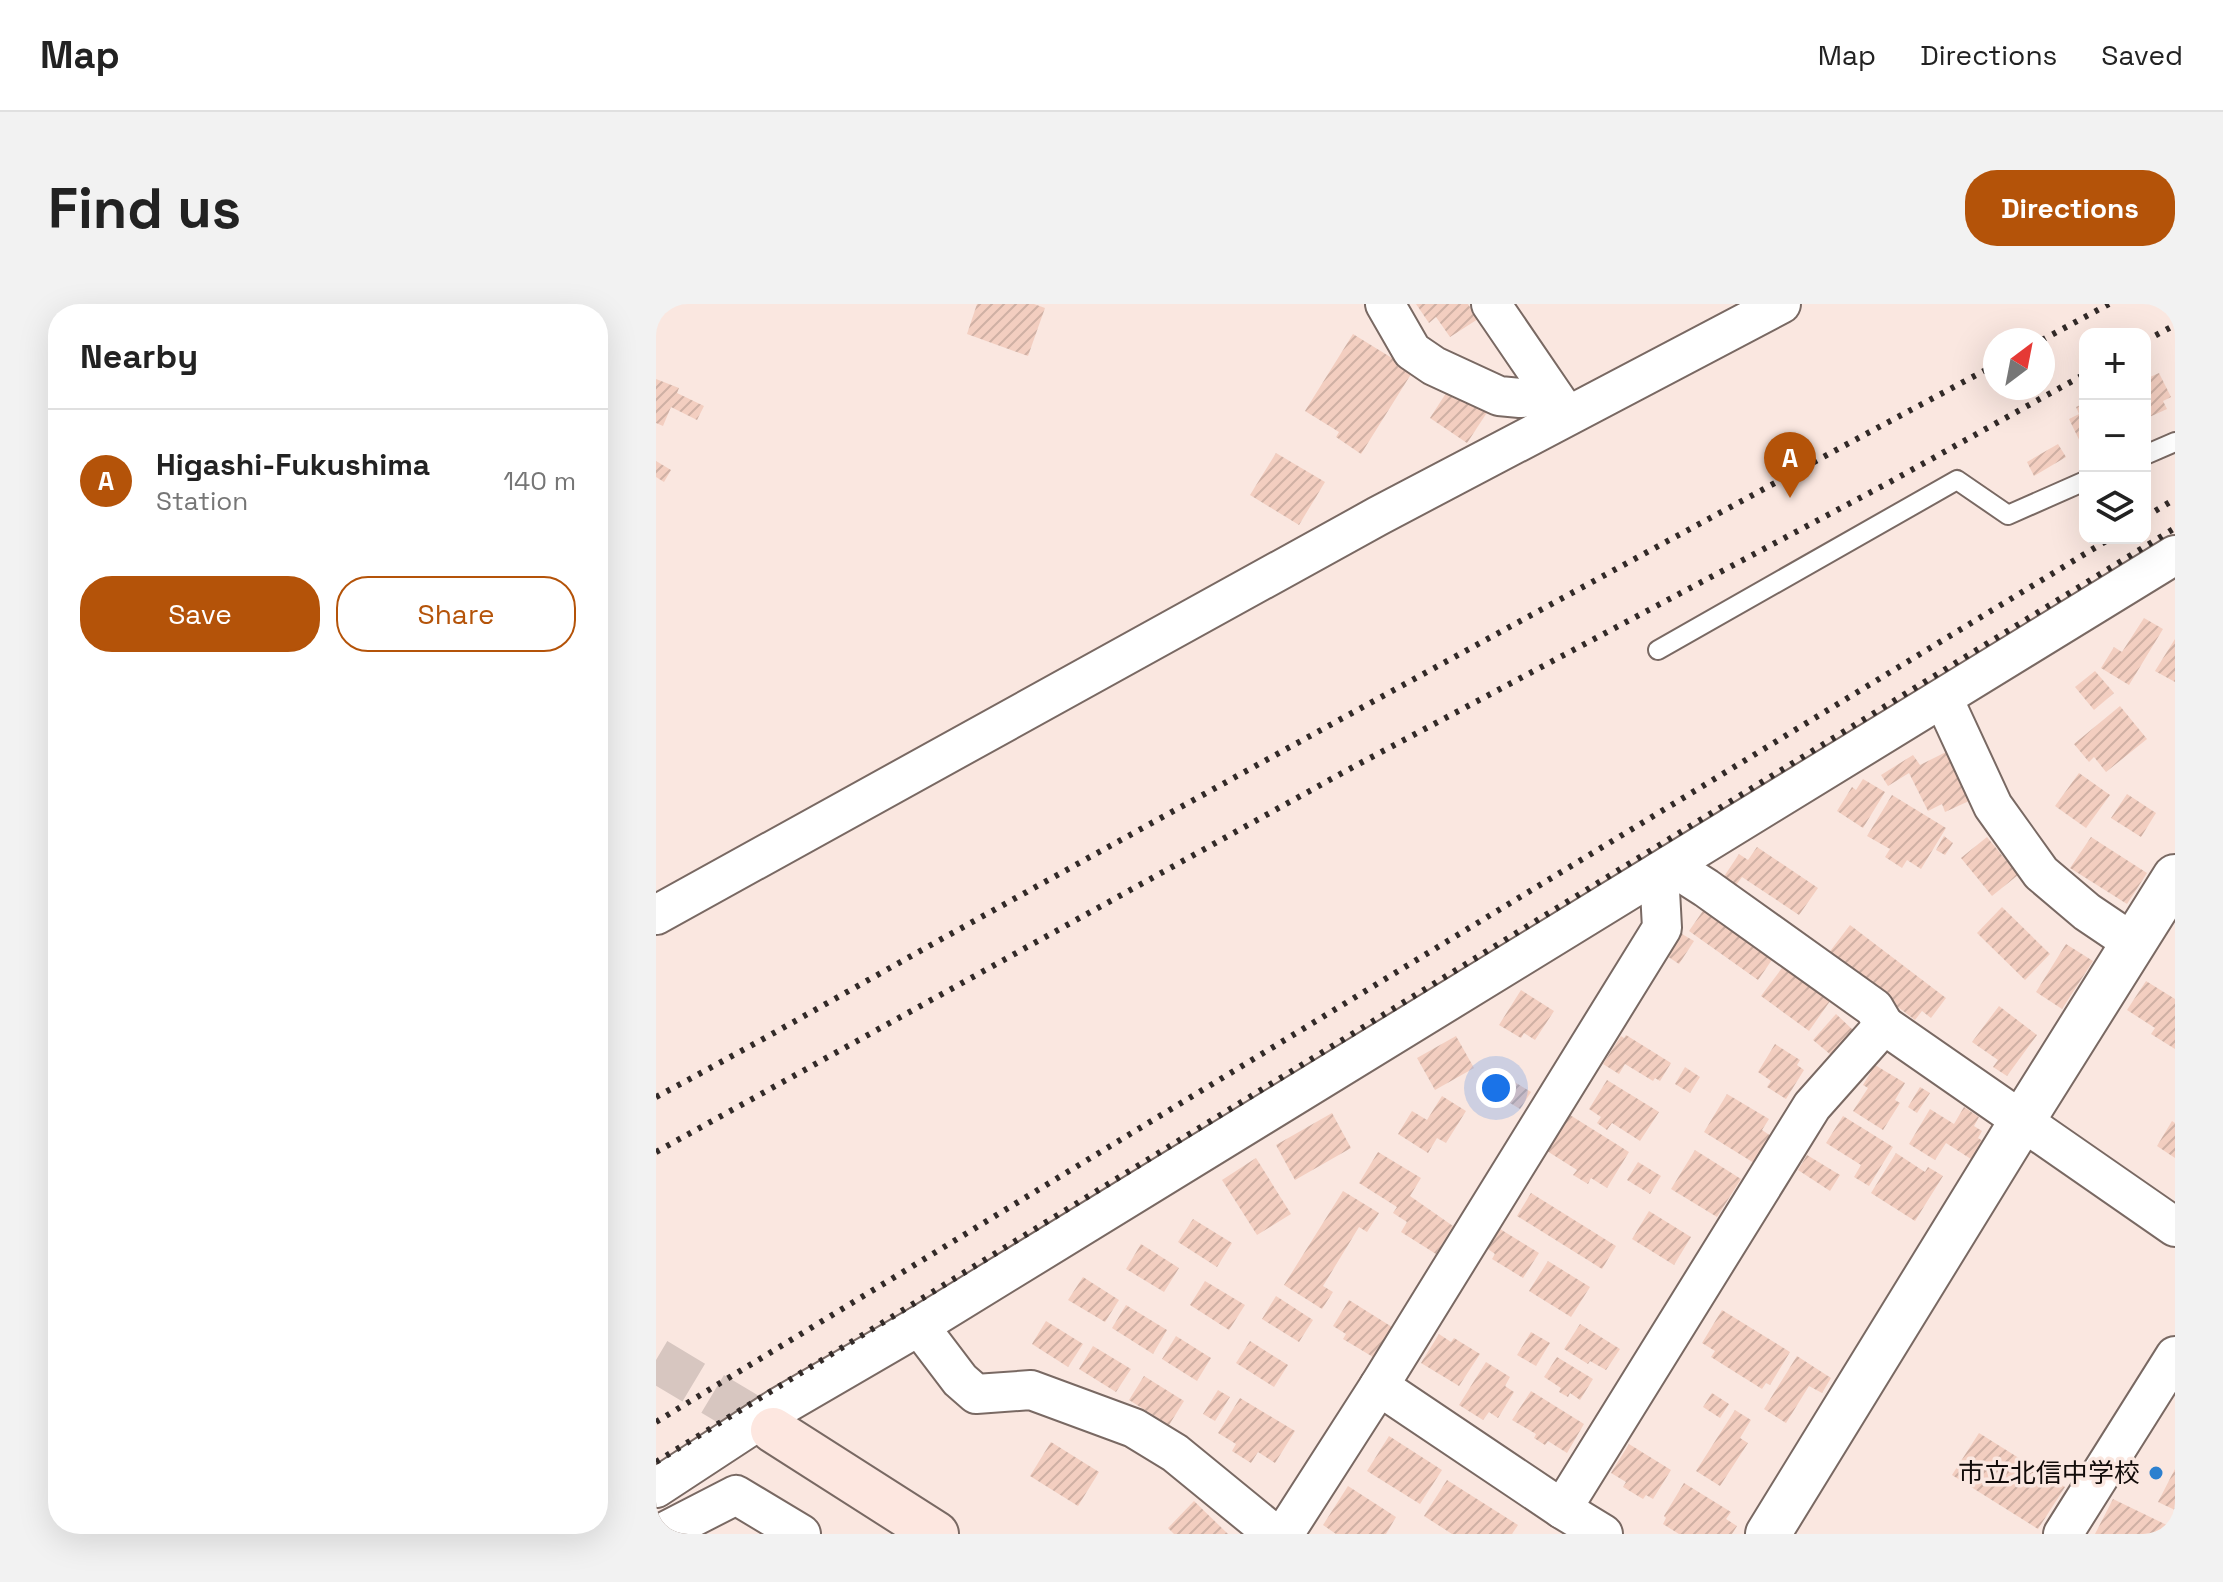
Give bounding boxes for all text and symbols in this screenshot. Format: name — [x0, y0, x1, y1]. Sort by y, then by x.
text: Map — [40, 31, 120, 79]
text: Map — [1818, 37, 1876, 73]
text: Directions — [1920, 37, 2057, 73]
text: Saved — [2101, 37, 2183, 73]
button: Directions — [1965, 170, 2175, 246]
text: Find us — [48, 173, 241, 244]
north arrow — [1983, 328, 2055, 400]
map controls — [2079, 328, 2151, 544]
button: + — [2079, 328, 2151, 400]
text: Nearby — [80, 335, 198, 378]
button: − — [2079, 400, 2151, 472]
pin: A — [1764, 432, 1816, 498]
text: Higashi-Fukushima — [156, 445, 430, 484]
text: A — [98, 464, 114, 498]
text: 140 m — [503, 464, 576, 498]
button: layers — [2079, 472, 2151, 544]
text: Station — [156, 484, 248, 518]
button: Save — [80, 576, 320, 652]
button: Share — [336, 576, 576, 652]
your location — [1476, 1068, 1516, 1108]
place label: 市立北信中学校 — [1958, 1456, 2140, 1490]
marker: 市立北信中学校 — [2147, 1464, 2165, 1482]

